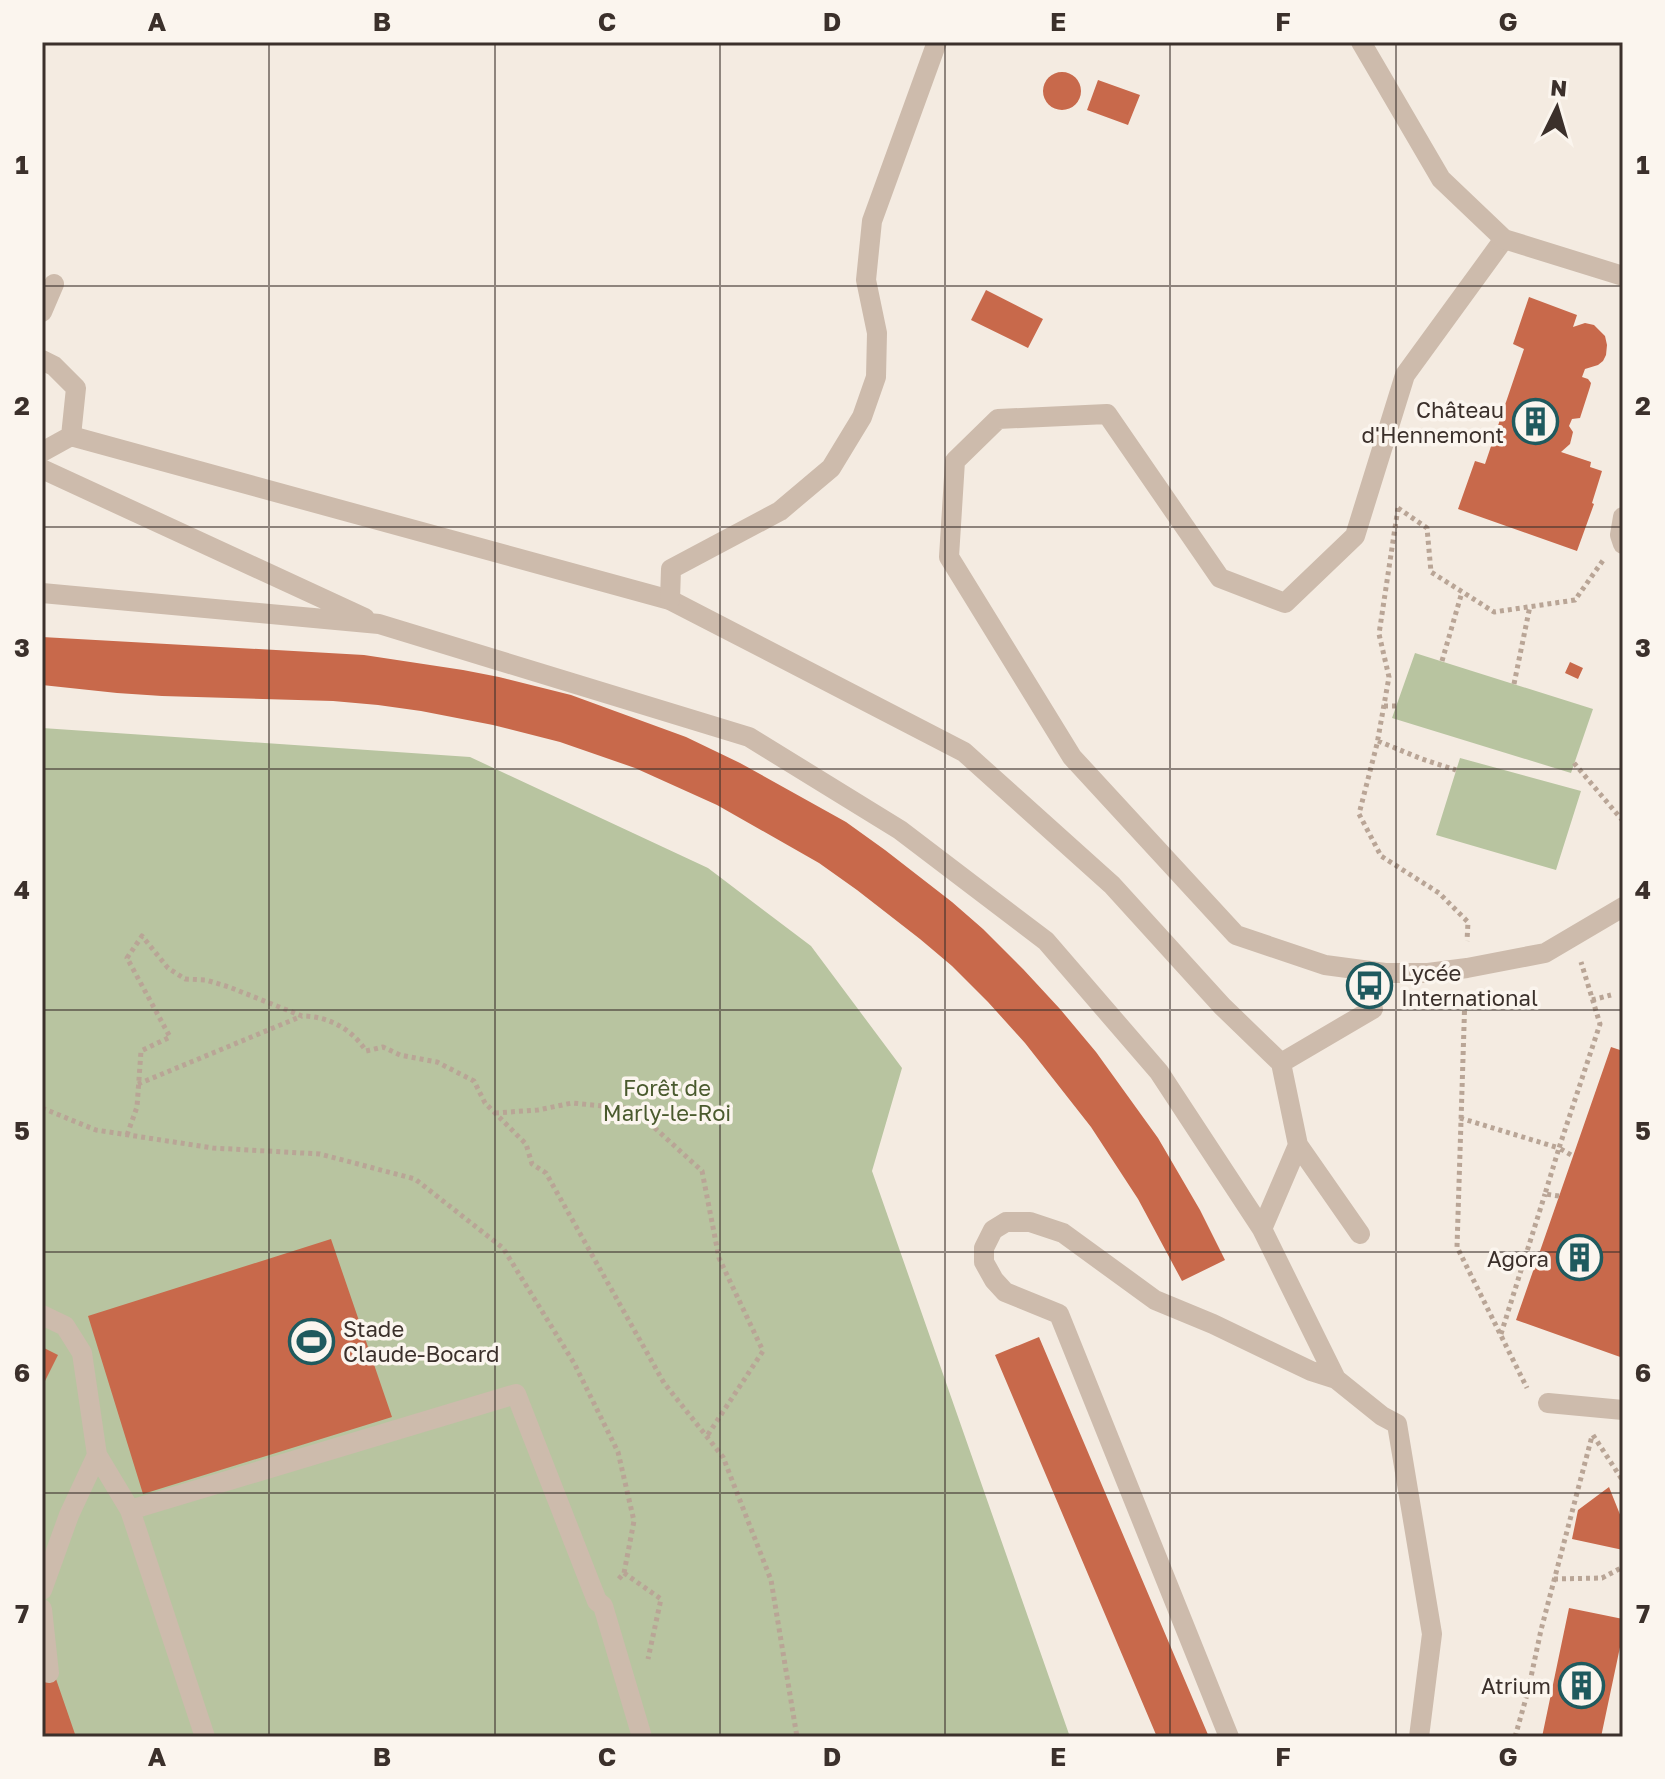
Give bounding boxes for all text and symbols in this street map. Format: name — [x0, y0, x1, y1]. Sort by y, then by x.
text: A — [148, 6, 167, 37]
text: B — [373, 6, 391, 37]
text: C — [598, 6, 616, 37]
text: D — [823, 6, 841, 37]
text: E — [1050, 6, 1066, 37]
text: F — [1275, 6, 1291, 37]
text: G — [1498, 6, 1518, 37]
north arrow — [1517, 68, 1597, 148]
text: N — [1549, 73, 1568, 102]
text: 1 — [15, 149, 29, 180]
text: 1 — [1636, 149, 1650, 180]
text: 2 — [14, 390, 30, 421]
text: 2 — [1635, 390, 1651, 421]
place label: Château d'Hennemont — [1362, 396, 1504, 448]
building icon: Château d'Hennemont — [1511, 398, 1559, 446]
text: 3 — [14, 632, 30, 663]
text: 3 — [1635, 632, 1651, 663]
text: 4 — [14, 874, 30, 905]
text: 4 — [1635, 874, 1651, 905]
place label: Lycée International — [1401, 959, 1538, 1011]
bus stop icon: Lycée International — [1346, 961, 1394, 1009]
park label: Forêt de Marly-le-Roi — [603, 1074, 731, 1126]
text: 5 — [14, 1115, 30, 1146]
text: 5 — [1635, 1115, 1651, 1146]
building icon: Agora — [1556, 1234, 1604, 1282]
place label: Agora — [1487, 1245, 1549, 1272]
place label: Stade Claude-Bocard — [343, 1315, 500, 1367]
sports icon: Stade Claude-Bocard — [288, 1317, 336, 1365]
text: 6 — [14, 1357, 30, 1388]
text: 6 — [1635, 1357, 1651, 1388]
text: 7 — [15, 1598, 29, 1629]
text: 7 — [1636, 1598, 1650, 1629]
building icon: Atrium — [1558, 1661, 1606, 1709]
place label: Atrium — [1481, 1672, 1551, 1699]
text: A — [148, 1741, 167, 1772]
text: B — [373, 1741, 391, 1772]
text: C — [598, 1741, 616, 1772]
text: D — [823, 1741, 841, 1772]
text: E — [1050, 1741, 1066, 1772]
text: F — [1275, 1741, 1291, 1772]
text: G — [1498, 1741, 1518, 1772]

